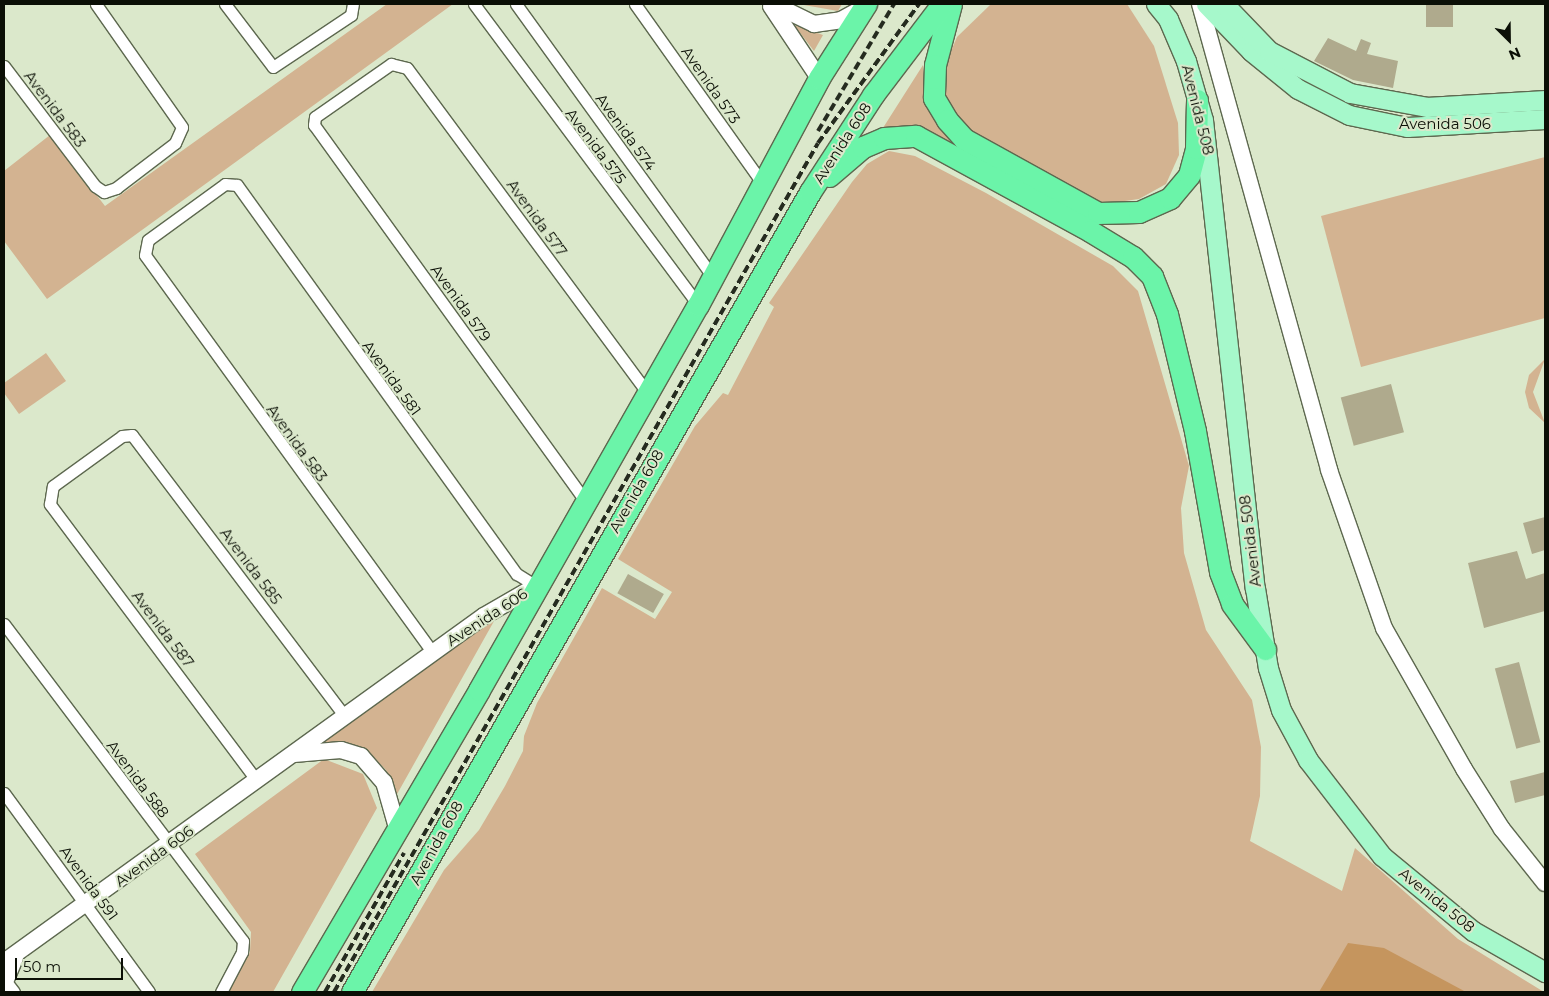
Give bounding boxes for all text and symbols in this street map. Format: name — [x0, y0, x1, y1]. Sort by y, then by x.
north arrow — [1484, 15, 1534, 65]
street label: Avenida 573 — [678, 43, 744, 127]
text: N — [1506, 43, 1524, 64]
street label: Avenida 508 — [1178, 63, 1218, 157]
street label: Avenida 583 — [20, 67, 90, 151]
street label: Avenida 574 — [592, 90, 660, 174]
street label: Avenida 608 — [809, 99, 875, 187]
street label: Avenida 575 — [562, 105, 630, 187]
street label: Avenida 506 — [1399, 115, 1491, 133]
street label: Avenida 577 — [503, 176, 571, 260]
street label: Avenida 579 — [427, 261, 495, 345]
street label: Avenida 581 — [359, 337, 425, 419]
street label: Avenida 583 — [263, 401, 331, 485]
street label: Avenida 608 — [605, 446, 667, 536]
street label: Avenida 508 — [1235, 494, 1265, 588]
street label: Avenida 585 — [216, 524, 286, 608]
street label: Avenida 606 — [443, 584, 531, 650]
street label: Avenida 587 — [128, 587, 198, 671]
street label: Avenida 588 — [103, 737, 173, 821]
street label: Avenida 608 — [406, 798, 466, 888]
street label: Avenida 606 — [111, 821, 197, 891]
street label: Avenida 591 — [56, 842, 122, 924]
street label: Avenida 508 — [1395, 864, 1479, 936]
scale bar — [18, 948, 125, 980]
text: 50 m — [23, 957, 61, 976]

